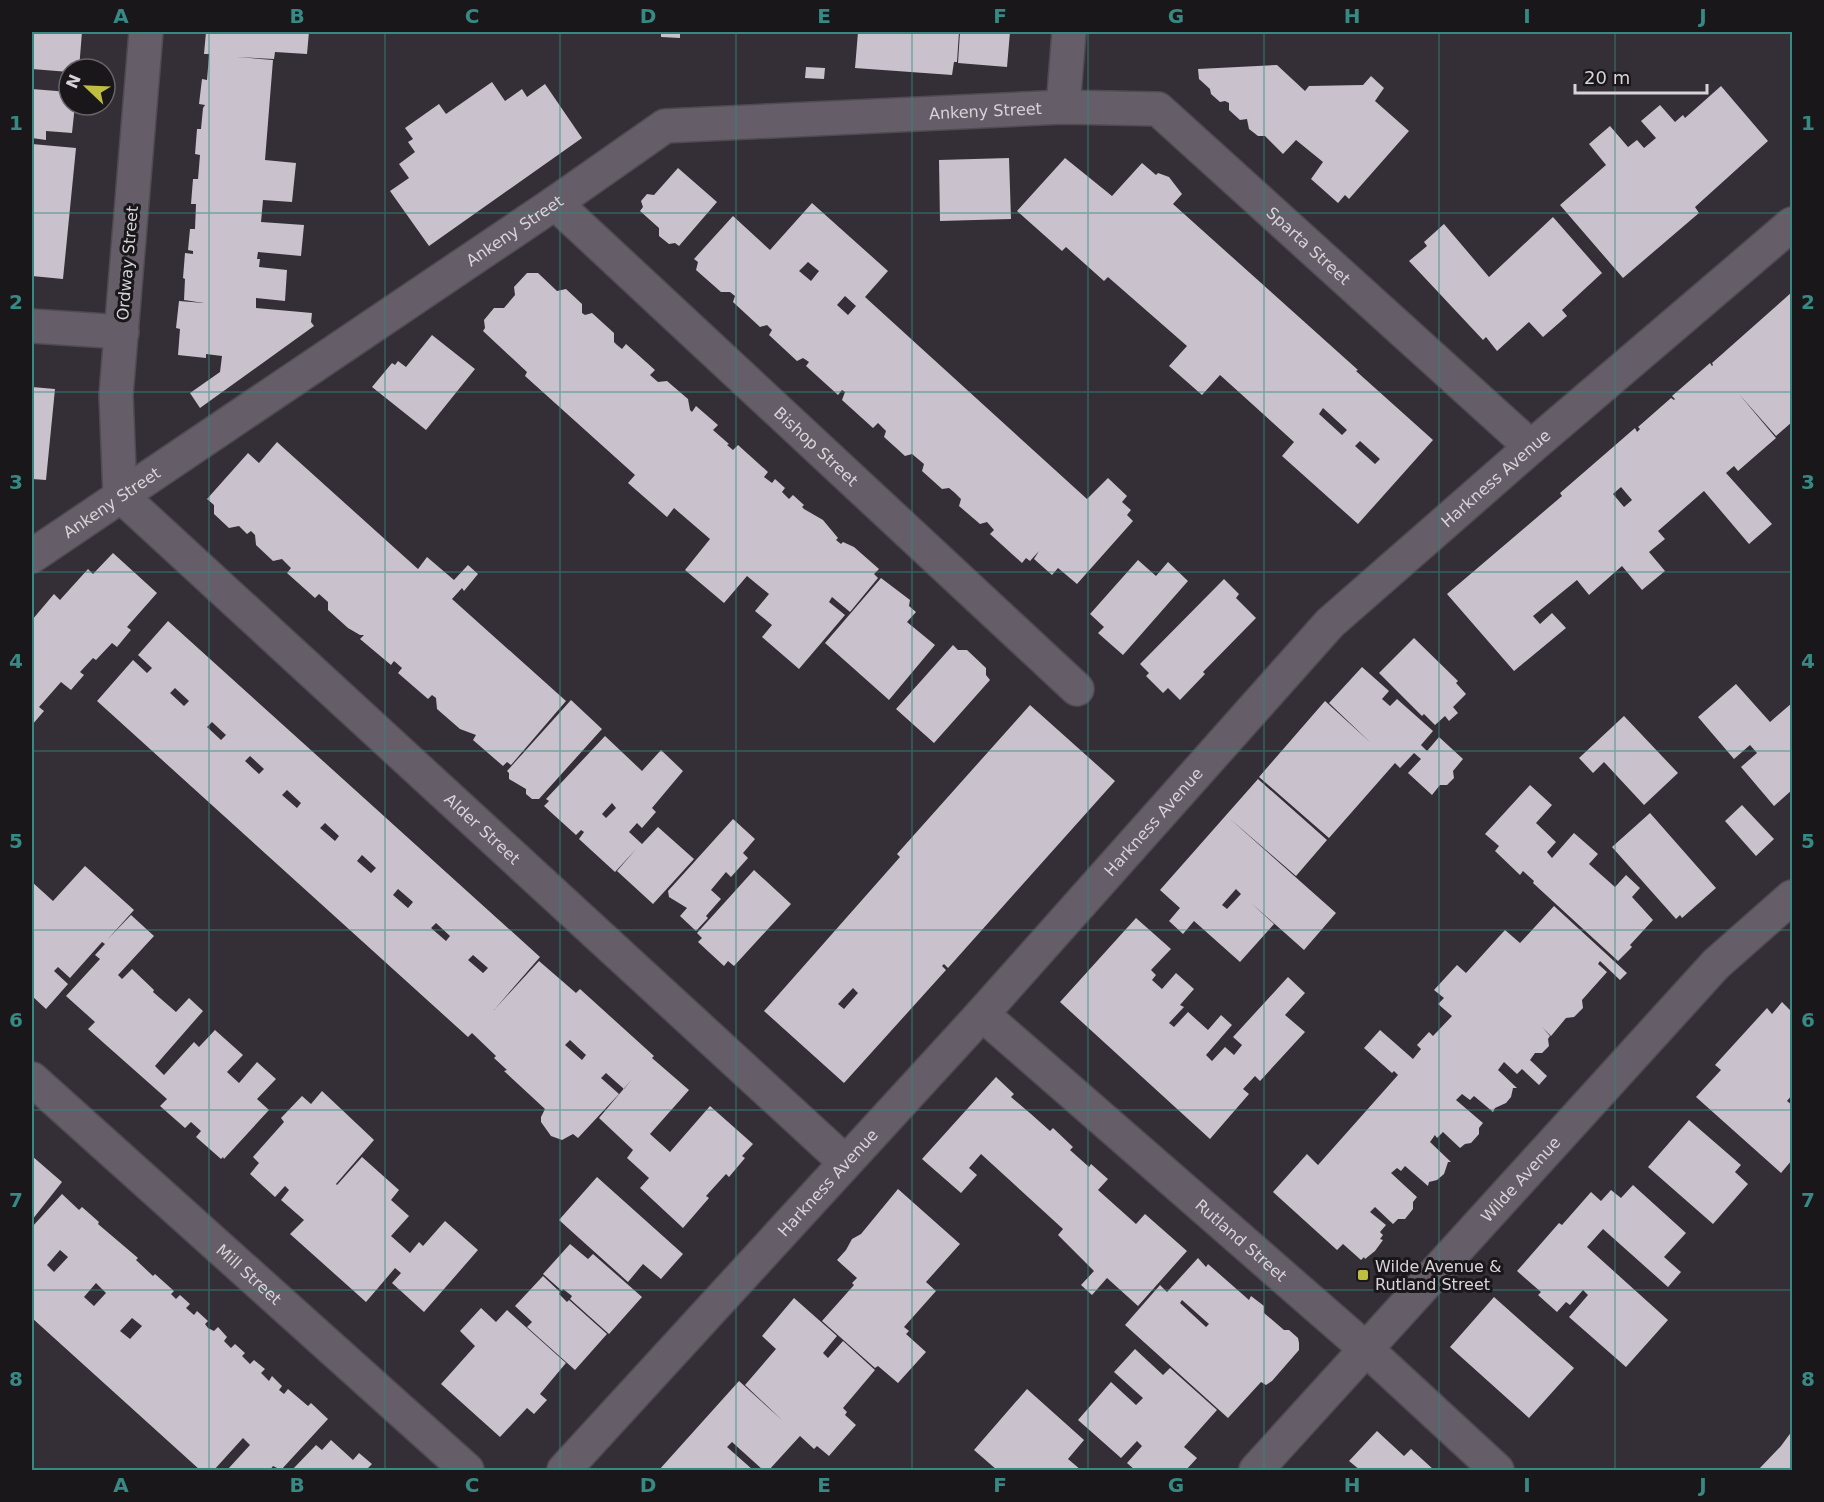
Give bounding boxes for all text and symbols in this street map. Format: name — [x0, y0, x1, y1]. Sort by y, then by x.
text: A — [113, 4, 129, 28]
text: B — [289, 4, 305, 28]
text: C — [465, 4, 479, 28]
text: D — [640, 4, 656, 28]
text: E — [817, 4, 831, 28]
text: F — [993, 4, 1007, 28]
text: G — [1168, 4, 1184, 28]
text: H — [1344, 4, 1360, 28]
text: I — [1523, 4, 1531, 28]
text: J — [1697, 4, 1707, 28]
north arrow — [57, 57, 117, 117]
scale bar — [1575, 57, 1707, 95]
text: 20 m — [1584, 67, 1630, 88]
text: N — [62, 71, 85, 91]
street label: Ankeny Street — [929, 99, 1042, 123]
text: 1 — [9, 111, 23, 135]
text: 1 — [1801, 111, 1815, 135]
street label: Ankeny Street — [463, 191, 567, 270]
street label: Sparta Street — [1262, 203, 1354, 289]
street label: Ordway Street — [113, 205, 142, 321]
text: 2 — [9, 290, 23, 314]
text: 2 — [1801, 290, 1815, 314]
street label: Bishop Street — [770, 403, 862, 490]
street label: Harkness Avenue — [1437, 426, 1554, 531]
street label: Ankeny Street — [60, 463, 164, 542]
text: 3 — [9, 470, 23, 494]
text: 3 — [1801, 470, 1815, 494]
text: 4 — [9, 649, 23, 673]
text: 4 — [1801, 649, 1815, 673]
street label: Harkness Avenue — [1100, 764, 1207, 880]
street label: Alder Street — [441, 790, 524, 868]
text: 5 — [9, 829, 23, 853]
text: 5 — [1801, 829, 1815, 853]
text: 6 — [9, 1008, 23, 1032]
text: 6 — [1801, 1008, 1815, 1032]
street label: Harkness Avenue — [774, 1125, 882, 1240]
street label: Wilde Avenue — [1477, 1133, 1564, 1226]
text: 7 — [9, 1188, 23, 1212]
text: 7 — [1801, 1188, 1815, 1212]
street label: Rutland Street — [1191, 1196, 1291, 1286]
street label: Mill Street — [212, 1240, 285, 1309]
place label: Wilde Avenue & Rutland Street — [1375, 1257, 1501, 1294]
marker: Wilde Avenue & Rutland Street — [1356, 1268, 1370, 1282]
text: 8 — [9, 1367, 23, 1391]
text: 8 — [1801, 1367, 1815, 1391]
text: A — [113, 1473, 129, 1497]
text: B — [289, 1473, 305, 1497]
text: C — [465, 1473, 479, 1497]
text: D — [640, 1473, 656, 1497]
text: E — [817, 1473, 831, 1497]
text: F — [993, 1473, 1007, 1497]
text: G — [1168, 1473, 1184, 1497]
text: H — [1344, 1473, 1360, 1497]
text: I — [1523, 1473, 1531, 1497]
text: J — [1697, 1473, 1707, 1497]

